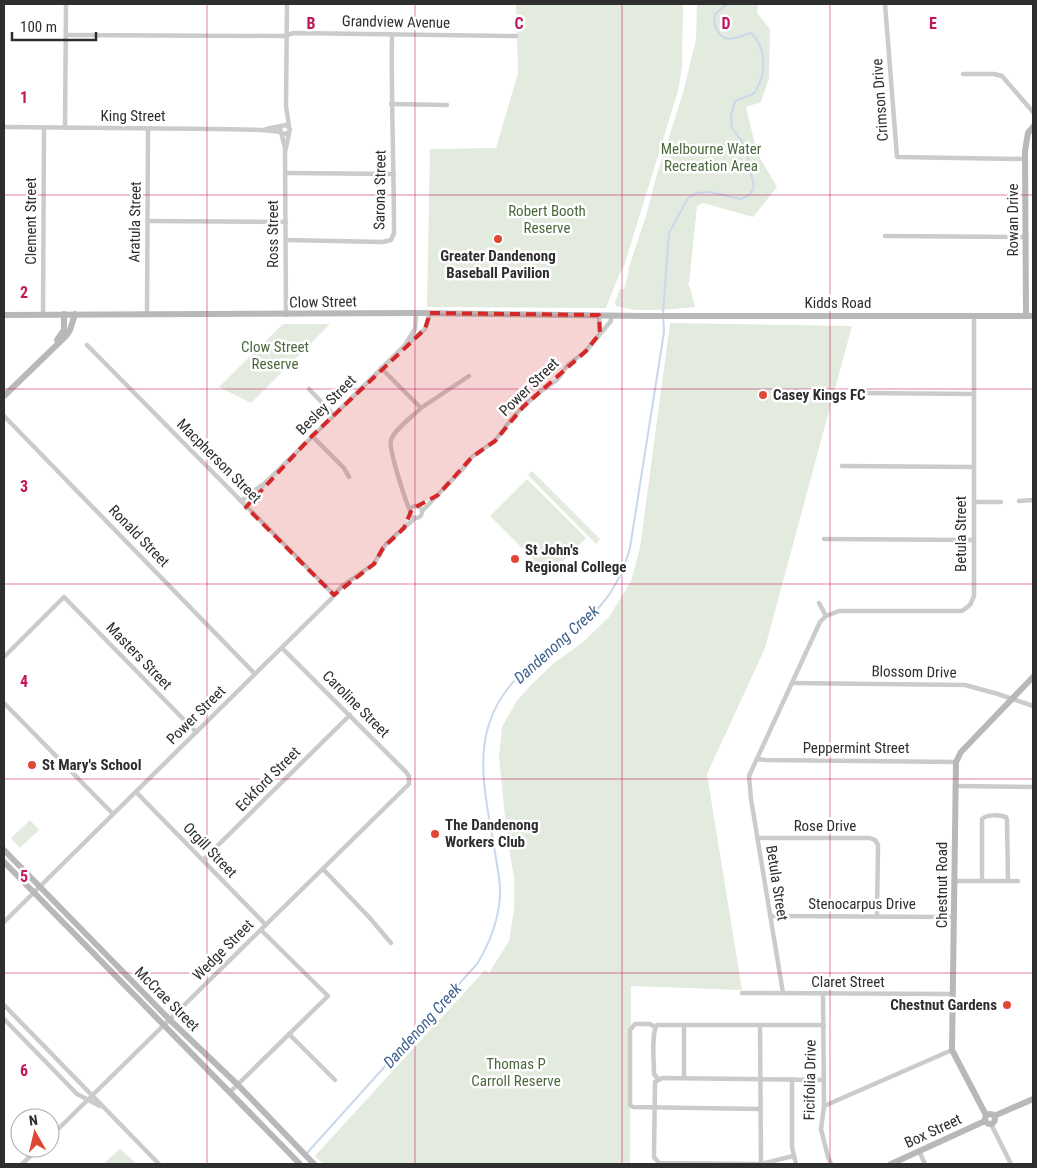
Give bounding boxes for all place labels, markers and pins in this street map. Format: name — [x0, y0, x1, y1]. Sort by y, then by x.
marker: Greater Dandenong Baseball Pavilion — [492, 233, 504, 245]
place label: Greater Dandenong Baseball Pavilion — [440, 247, 556, 282]
place label: Casey Kings FC — [773, 386, 866, 404]
marker: Casey Kings FC — [757, 389, 769, 401]
place label: St John's Regional College — [525, 541, 626, 576]
marker: St John's Regional College — [509, 553, 521, 565]
place label: St Mary's School — [42, 756, 142, 774]
marker: St Mary's School — [26, 759, 38, 771]
place label: The Dandenong Workers Club — [445, 816, 538, 851]
marker: The Dandenong Workers Club — [429, 828, 441, 840]
place label: Chestnut Gardens — [890, 996, 997, 1014]
marker: Chestnut Gardens — [1001, 999, 1013, 1011]

